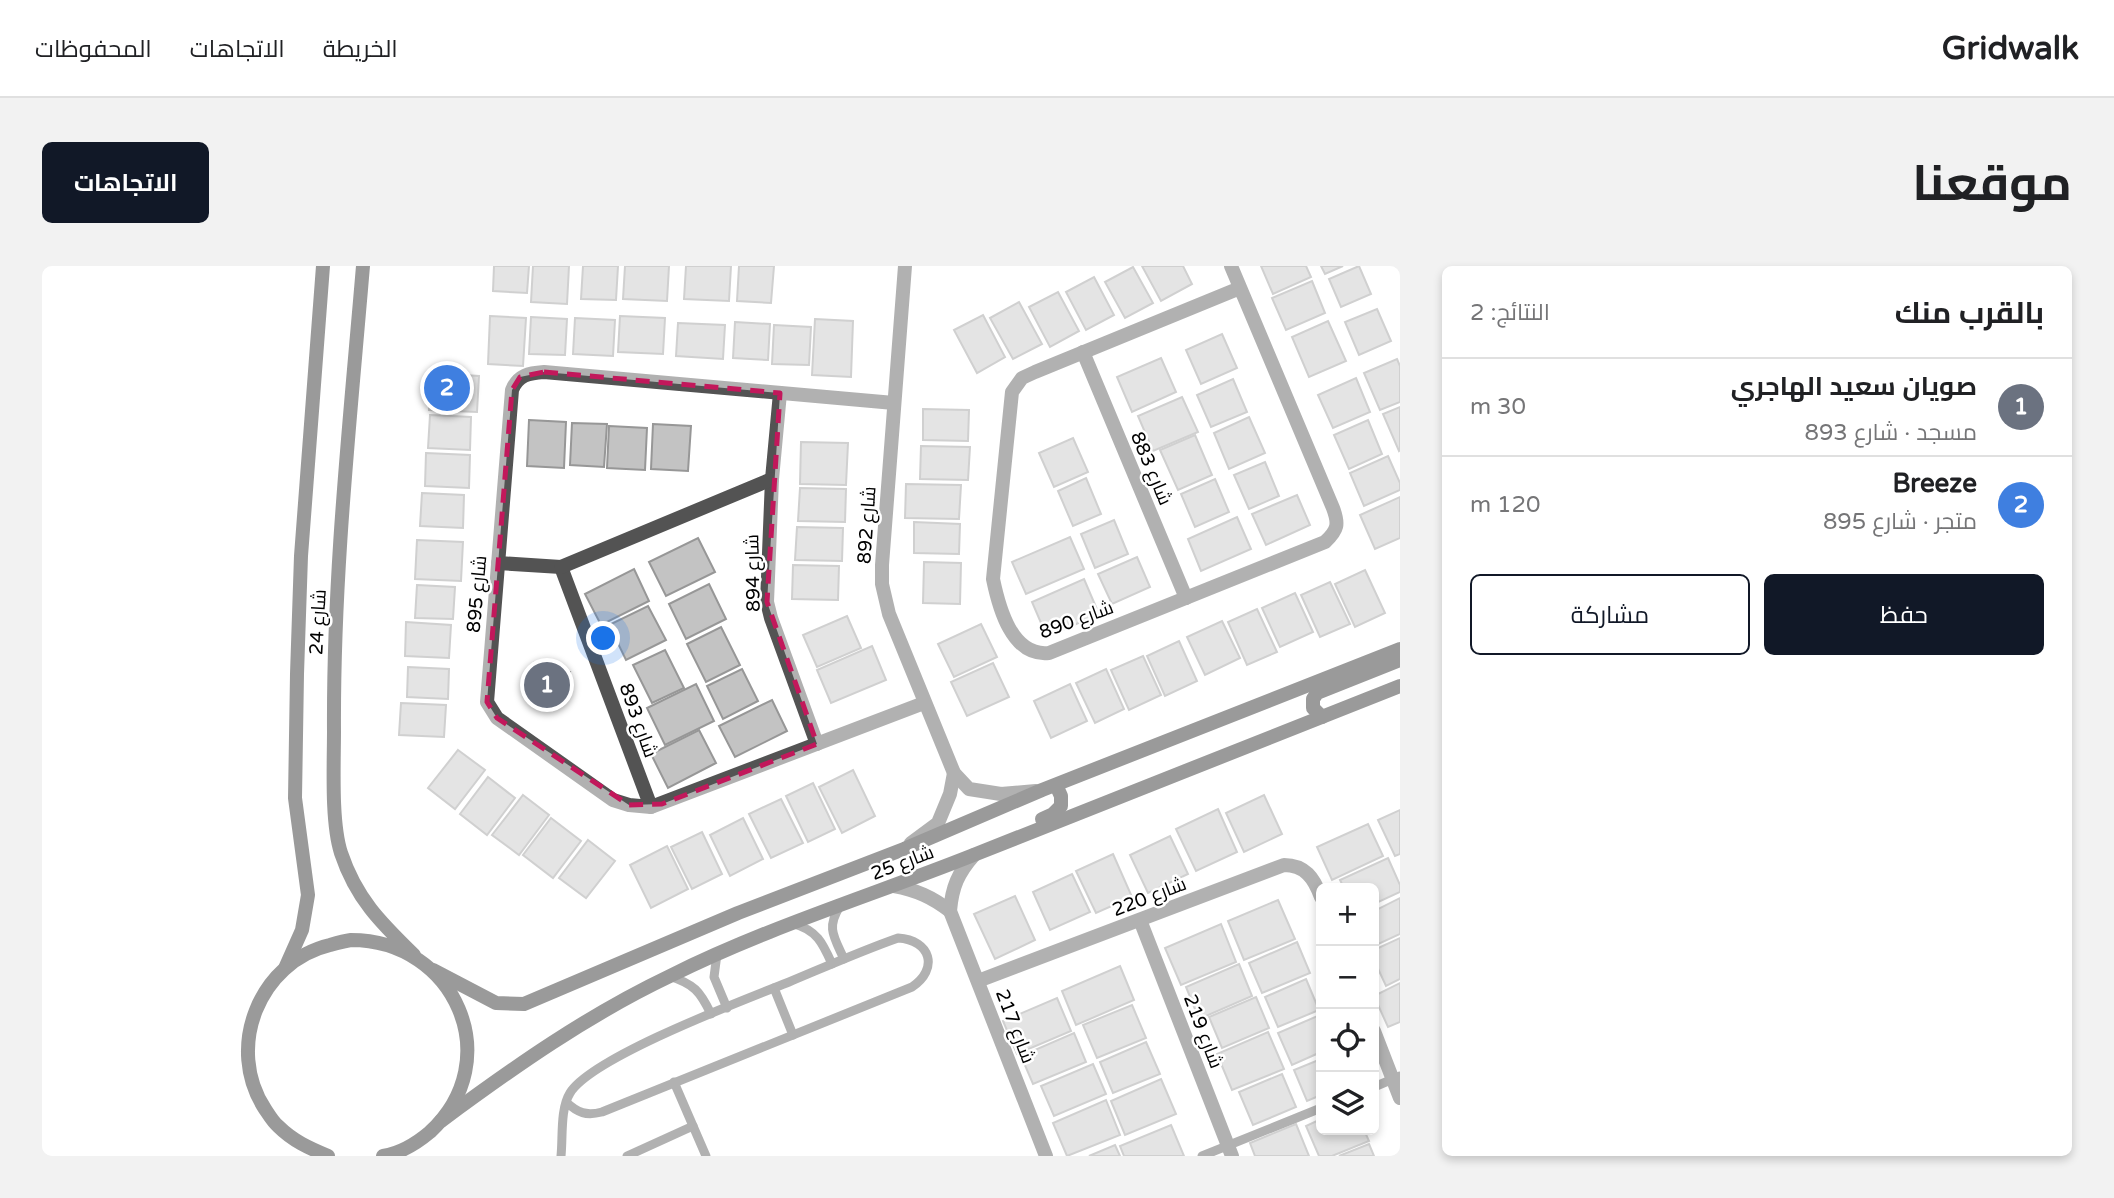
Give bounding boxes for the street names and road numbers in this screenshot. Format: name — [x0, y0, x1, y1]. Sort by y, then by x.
street label: شارع 883 — [1124, 428, 1176, 509]
street label: شارع 892 — [853, 486, 883, 565]
street label: شارع 894 — [741, 534, 767, 612]
street label: شارع 895 — [463, 555, 493, 634]
street label: شارع 24 — [305, 589, 333, 656]
street label: شارع 890 — [1036, 596, 1117, 645]
street label: شارع 893 — [613, 680, 662, 761]
street label: شارع 25 — [868, 841, 938, 887]
street label: شارع 220 — [1109, 873, 1190, 923]
street label: شارع 217 — [989, 986, 1039, 1067]
street label: شارع 219 — [1177, 991, 1227, 1072]

